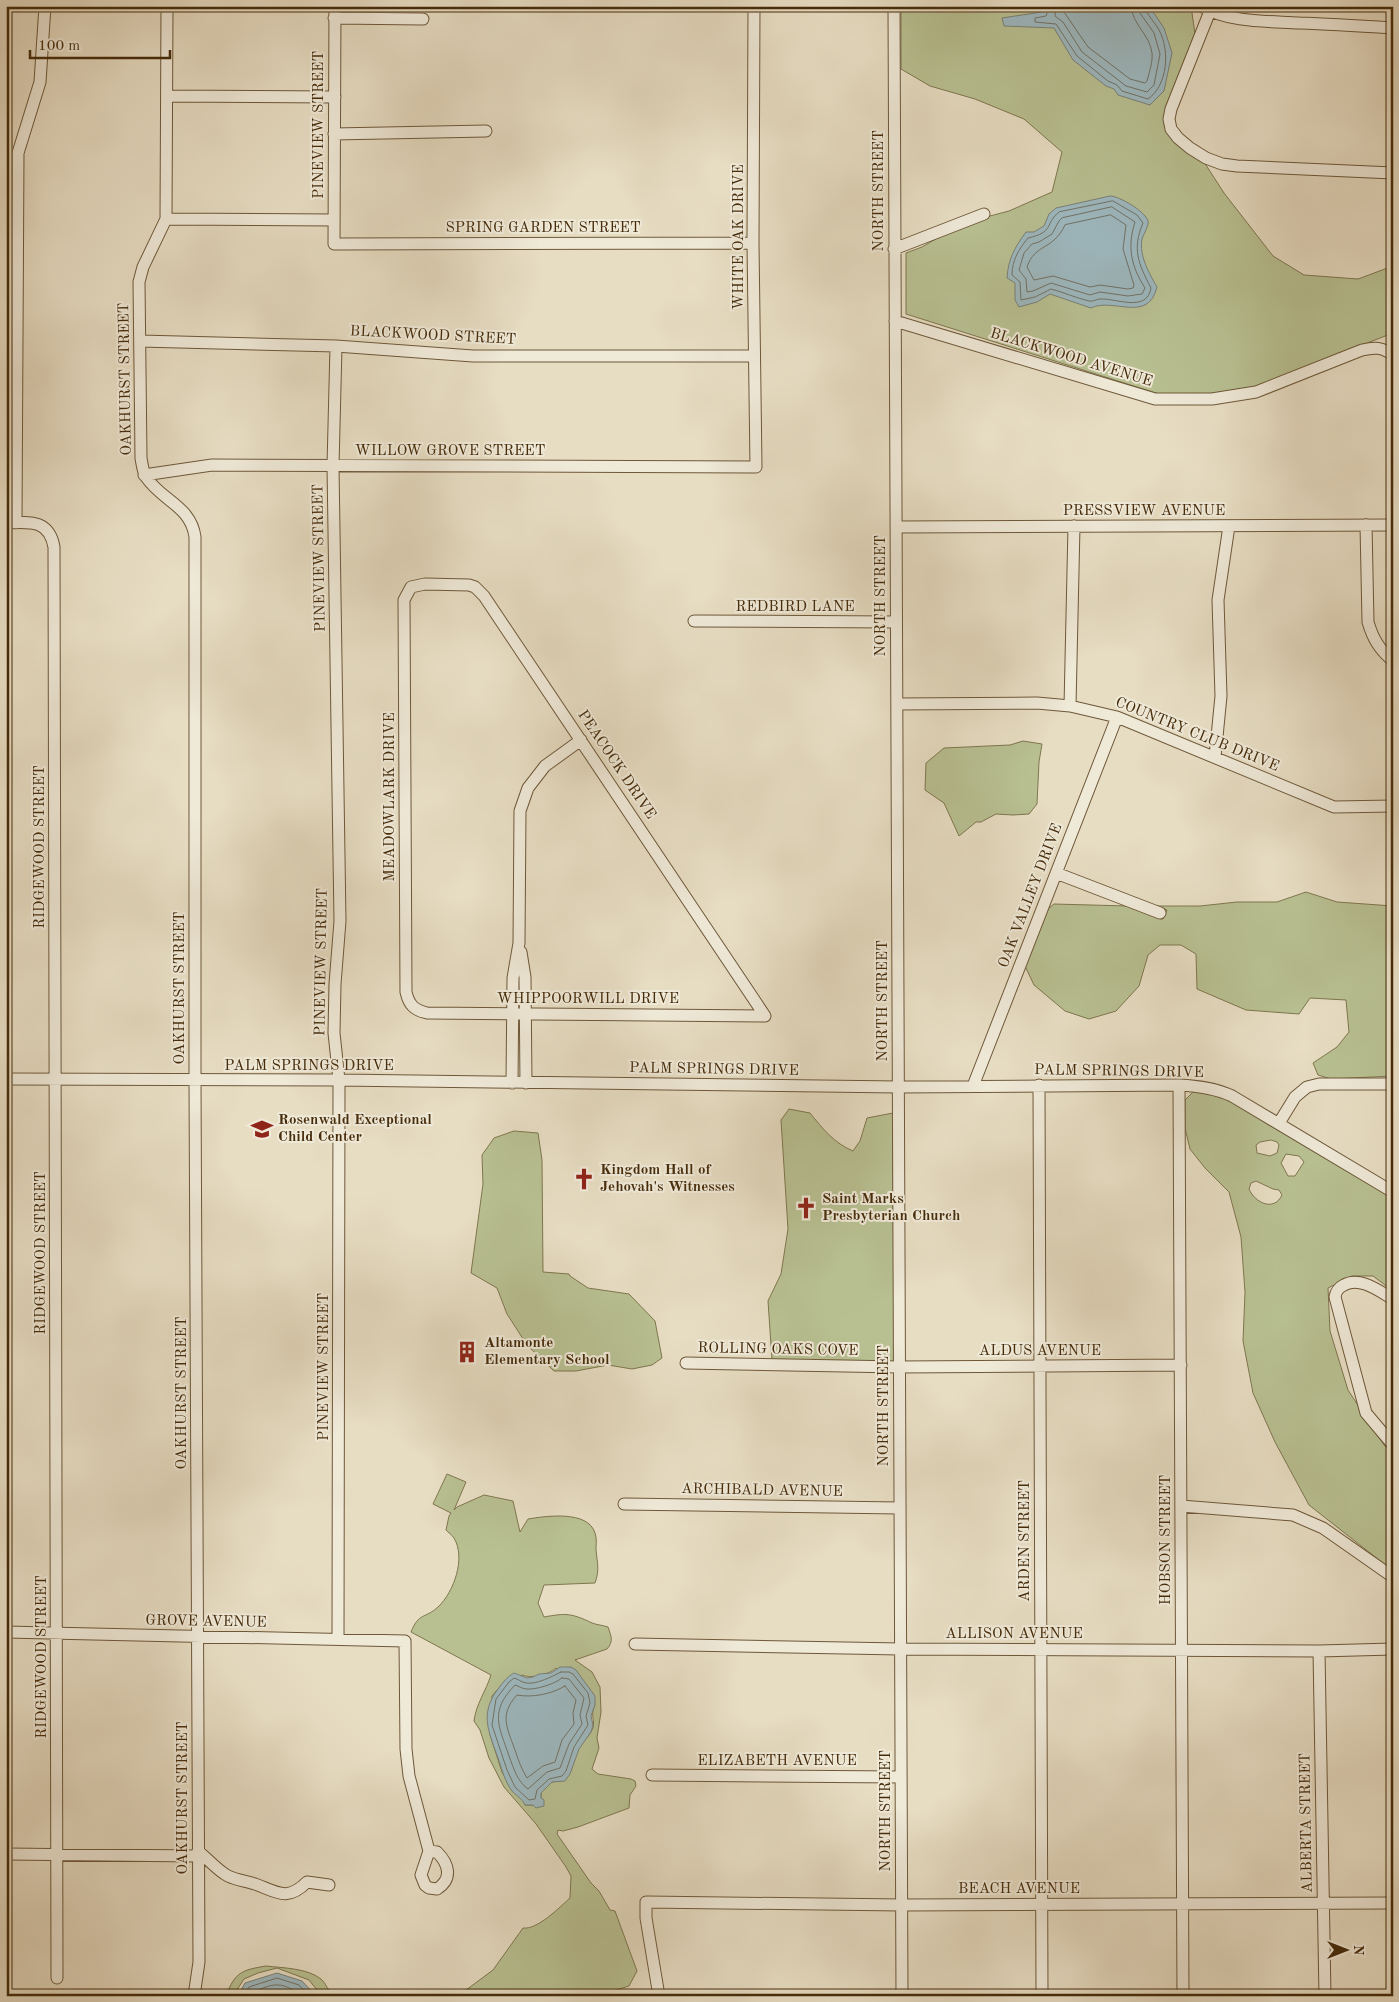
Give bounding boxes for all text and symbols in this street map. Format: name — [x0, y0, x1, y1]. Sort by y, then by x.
scale bar — [30, 28, 170, 60]
text: 100 m — [38, 39, 80, 54]
street label: PINEVIEW STREET — [312, 51, 327, 199]
street label: NORTH STREET — [872, 130, 887, 252]
street label: WHITE OAK DRIVE — [732, 164, 747, 310]
street label: SPRING GARDEN STREET — [445, 221, 641, 236]
street label: OAKHURST STREET — [117, 302, 135, 456]
street label: BLACKWOOD STREET — [349, 324, 517, 348]
street label: BLACKWOOD AVENUE — [988, 326, 1154, 390]
street label: WILLOW GROVE STREET — [355, 444, 545, 459]
street label: PINEVIEW STREET — [311, 484, 329, 632]
street label: PRESSVIEW AVENUE — [1063, 504, 1225, 519]
street label: NORTH STREET — [874, 535, 889, 657]
street label: REDBIRD LANE — [735, 600, 855, 615]
street label: COUNTRY CLUB DRIVE — [1113, 695, 1281, 775]
street label: PEACOCK DRIVE — [574, 708, 658, 822]
street label: MEADOWLARK DRIVE — [383, 712, 398, 882]
street label: RIDGEWOOD STREET — [33, 765, 48, 929]
street label: OAK VALLEY DRIVE — [997, 822, 1065, 970]
street label: PINEVIEW STREET — [313, 888, 331, 1036]
street label: OAKHURST STREET — [173, 911, 188, 1065]
street label: NORTH STREET — [876, 940, 891, 1062]
street label: WHIPPOORWILL DRIVE — [497, 992, 679, 1007]
street label: PALM SPRINGS DRIVE — [224, 1059, 394, 1074]
street label: PALM SPRINGS DRIVE — [629, 1061, 799, 1079]
street label: PALM SPRINGS DRIVE — [1034, 1063, 1204, 1081]
place label: Rosenwald Exceptional Child Center — [278, 1113, 432, 1145]
school or university icon: Rosenwald Exceptional Child Center — [249, 1116, 275, 1142]
place label: Kingdom Hall of Jehovah's Witnesses — [600, 1163, 735, 1195]
church icon: Kingdom Hall of Jehovah's Witnesses — [571, 1166, 597, 1192]
street label: RIDGEWOOD STREET — [34, 1171, 49, 1335]
place label: Saint Marks Presbyterian Church — [822, 1192, 960, 1224]
church icon: Saint Marks Presbyterian Church — [793, 1195, 819, 1221]
street label: PINEVIEW STREET — [317, 1293, 332, 1441]
street label: OAKHURST STREET — [175, 1316, 190, 1470]
place label: Altamonte Elementary School — [484, 1336, 610, 1368]
building icon: Altamonte Elementary School — [454, 1339, 480, 1365]
street label: ROLLING OAKS COVE — [697, 1341, 859, 1359]
street label: ALDUS AVENUE — [979, 1344, 1101, 1359]
street label: NORTH STREET — [877, 1345, 892, 1467]
street label: HOBSON STREET — [1159, 1475, 1174, 1605]
street label: ARDEN STREET — [1018, 1480, 1033, 1602]
street label: ARCHIBALD AVENUE — [681, 1482, 843, 1500]
street label: RIDGEWOOD STREET — [35, 1575, 50, 1739]
street label: GROVE AVENUE — [145, 1613, 267, 1631]
street label: ALLISON AVENUE — [945, 1627, 1083, 1642]
street label: OAKHURST STREET — [176, 1721, 191, 1875]
street label: NORTH STREET — [879, 1750, 894, 1872]
street label: ALBERTA STREET — [1298, 1753, 1316, 1893]
street label: ELIZABETH AVENUE — [697, 1754, 857, 1769]
street label: BEACH AVENUE — [958, 1882, 1080, 1897]
north arrow — [1322, 1924, 1372, 1974]
text: N — [1351, 1945, 1365, 1956]

